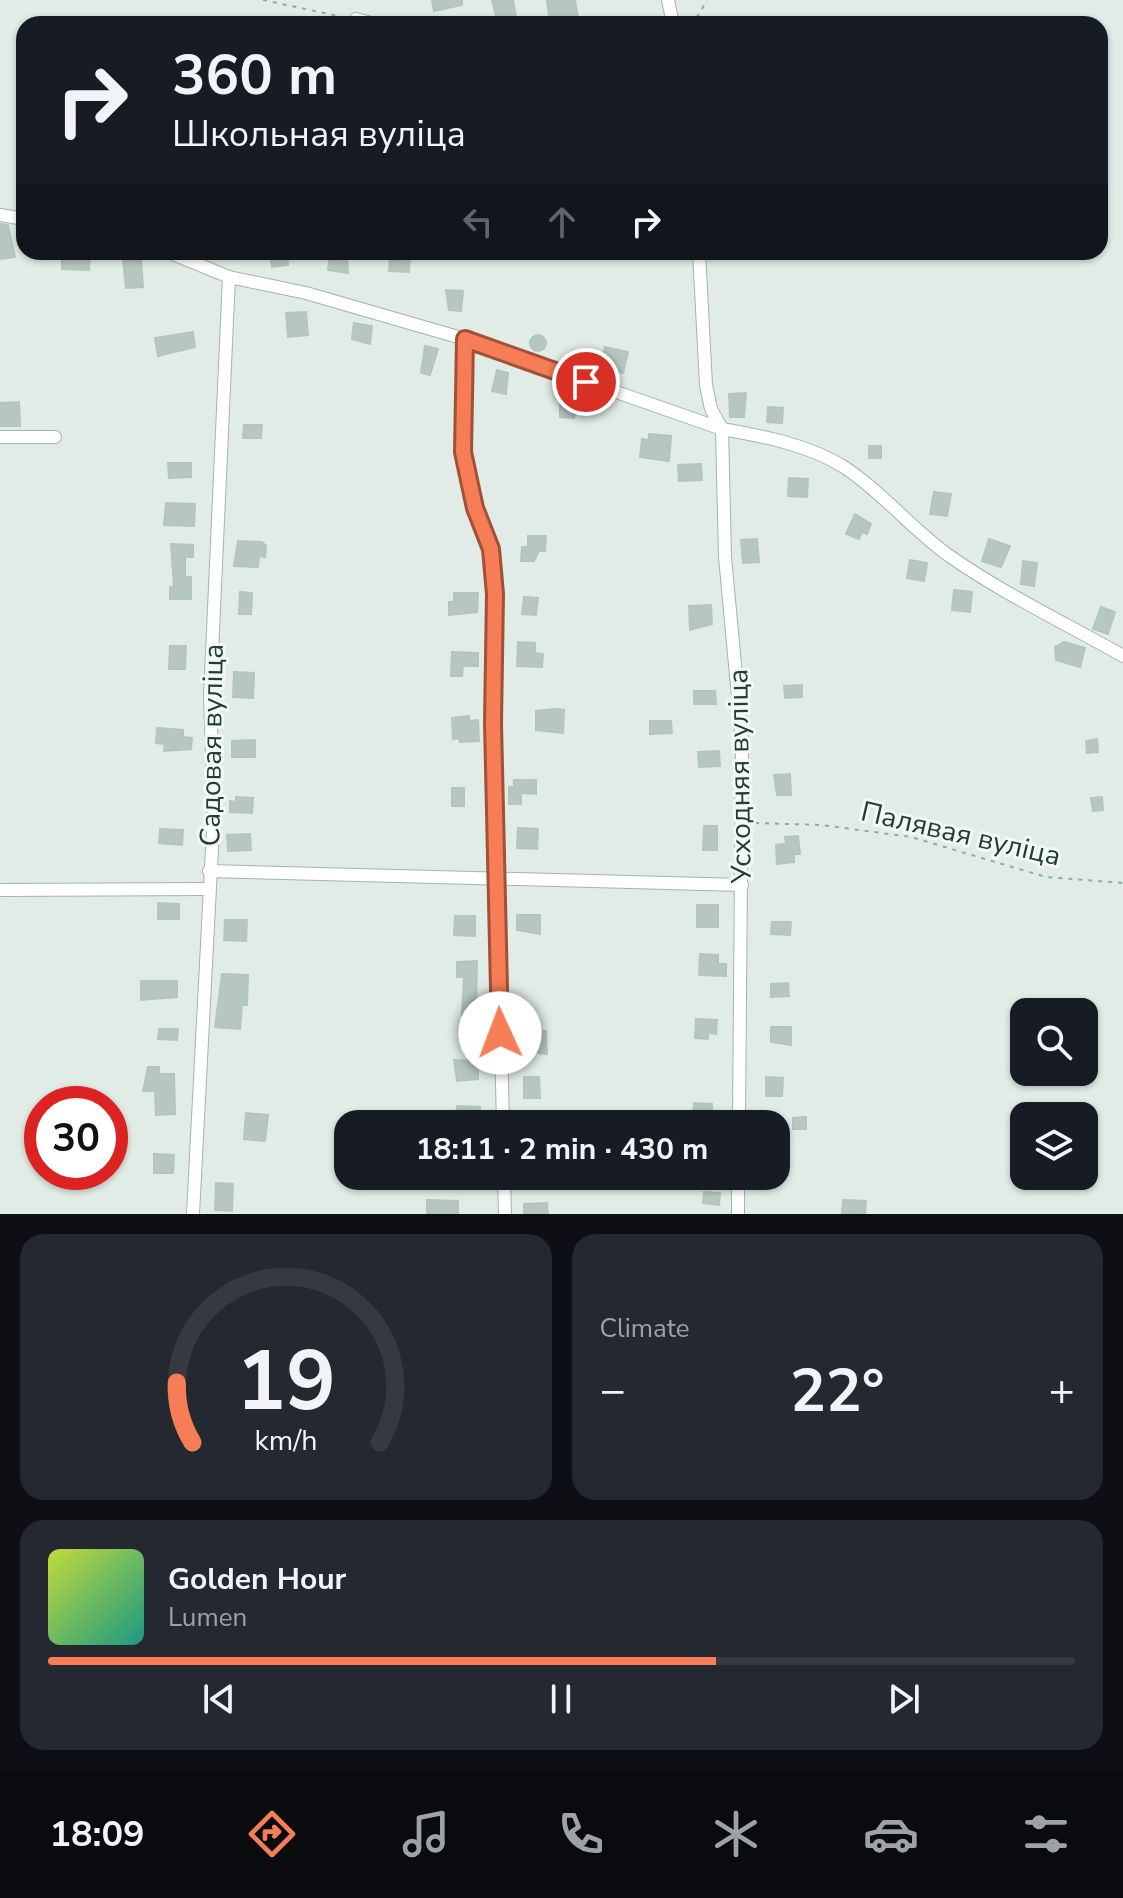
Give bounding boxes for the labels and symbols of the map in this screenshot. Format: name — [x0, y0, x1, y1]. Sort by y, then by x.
pin — [552, 348, 620, 416]
street label: Садовая вуліца — [191, 643, 233, 847]
street label: Усходняя вуліца — [719, 669, 761, 884]
street label: Палявая вуліца — [857, 793, 1064, 875]
position arrow — [458, 991, 542, 1075]
speed limit sign: 30 — [24, 1086, 128, 1190]

